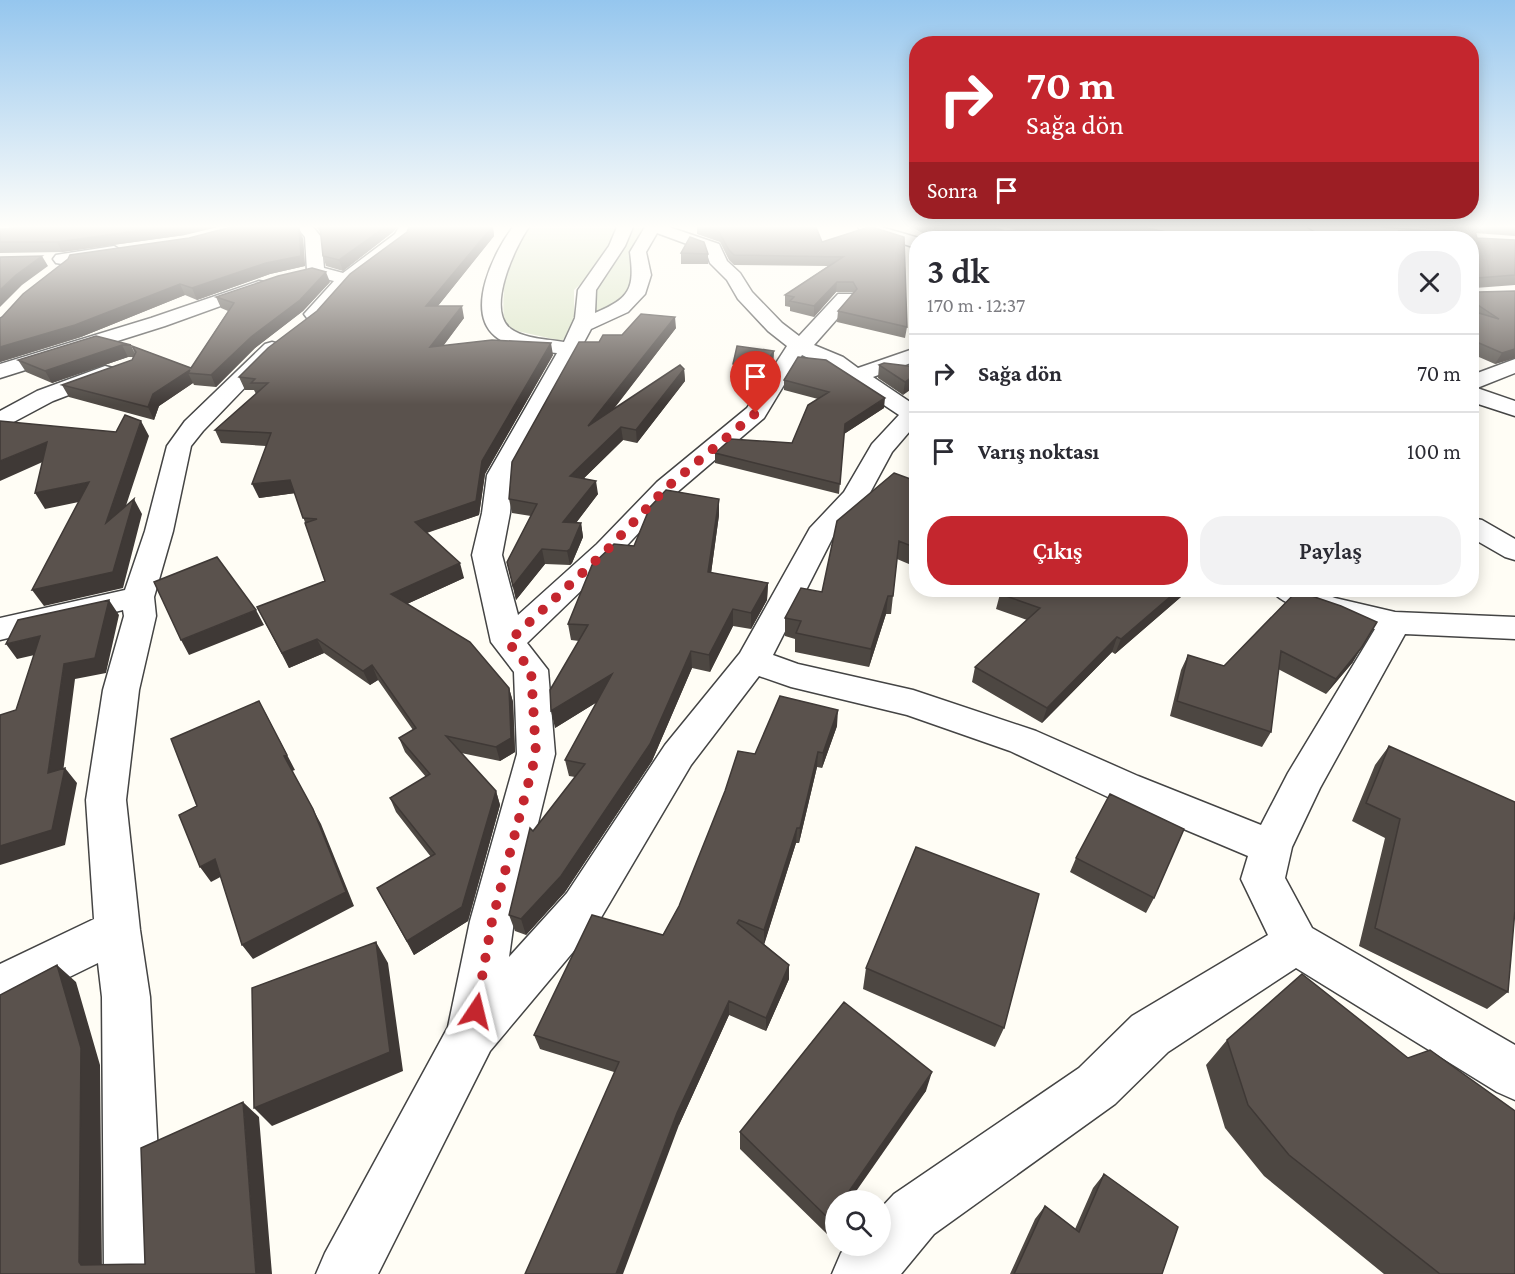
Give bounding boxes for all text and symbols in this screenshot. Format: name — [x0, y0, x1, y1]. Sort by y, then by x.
icon: right — [927, 60, 1005, 138]
text: 70 m — [1026, 61, 1115, 108]
text: Sağa dön — [1026, 110, 1124, 140]
icon: arrive — [990, 174, 1023, 207]
text: Sonra — [927, 178, 978, 203]
text: 3 dk — [927, 251, 989, 291]
button: close — [1398, 251, 1461, 314]
text: 170 m · 12:37 — [927, 294, 1025, 316]
pin — [730, 351, 781, 413]
icon: right — [927, 357, 960, 390]
icon: arrive — [739, 360, 772, 393]
text: Sağa dön — [978, 361, 1062, 386]
text: 70 m — [1417, 361, 1461, 386]
icon: arrive — [927, 435, 960, 468]
text: Varış noktası — [978, 439, 1099, 464]
text: 100 m — [1407, 439, 1461, 464]
button: Çıkış — [927, 516, 1188, 585]
button: Paylaş — [1200, 516, 1461, 585]
position arrow — [444, 979, 508, 1043]
map controls — [825, 1190, 891, 1256]
button: search — [825, 1190, 891, 1256]

